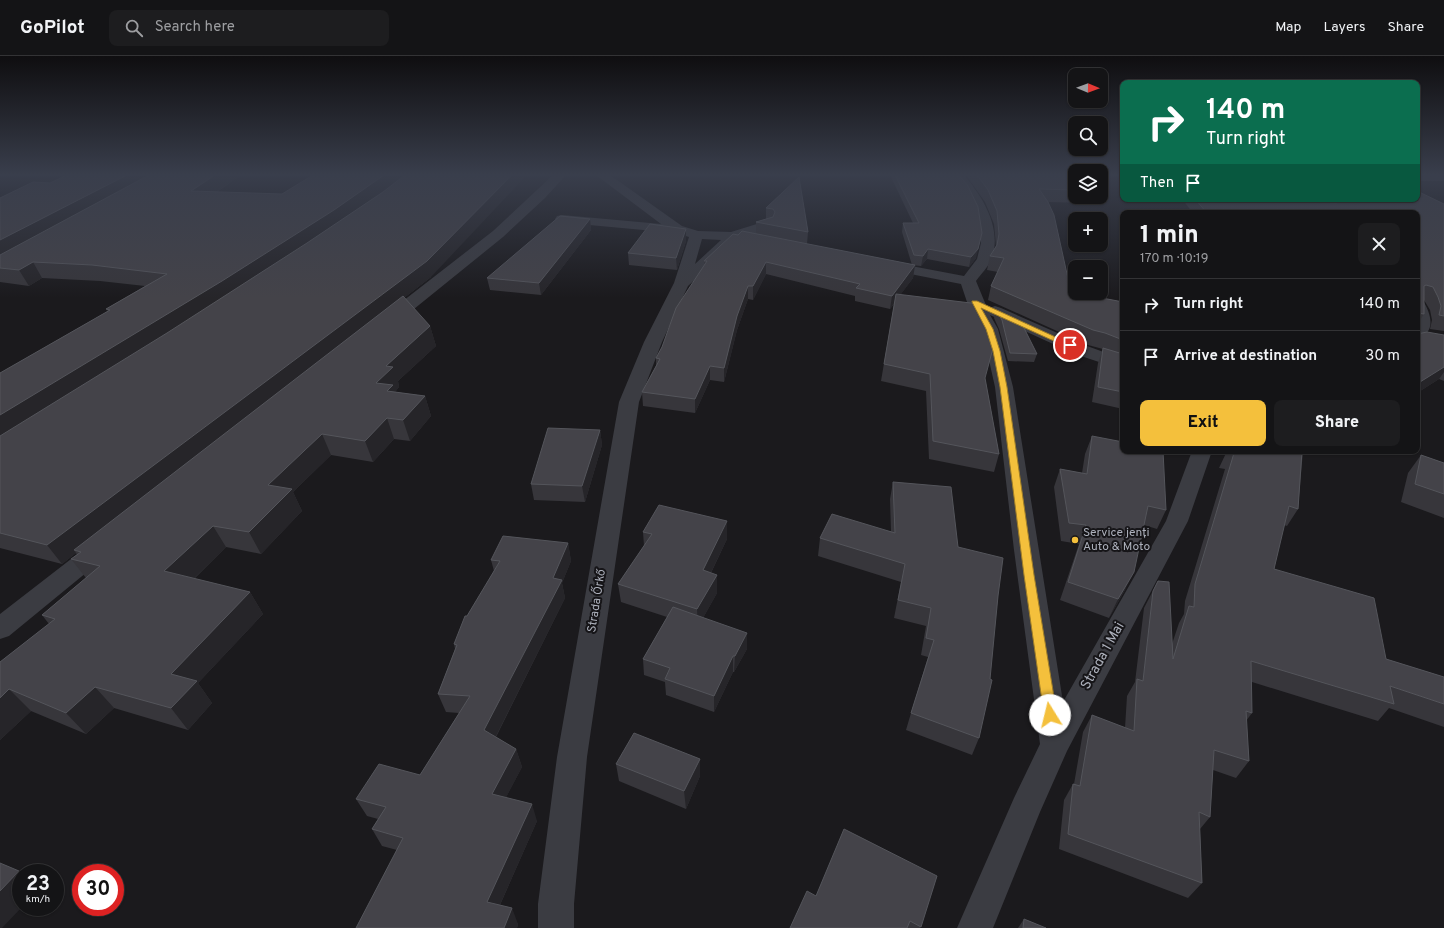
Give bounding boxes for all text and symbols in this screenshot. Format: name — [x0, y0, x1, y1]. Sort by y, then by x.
search box — [109, 10, 389, 46]
text: GoPilot — [20, 16, 85, 40]
icon: search — [123, 17, 145, 39]
text: Search here — [155, 18, 235, 37]
text: Map — [1275, 19, 1301, 36]
text: Layers — [1323, 19, 1365, 36]
text: Share — [1387, 19, 1424, 36]
north arrow — [1068, 68, 1108, 108]
map controls — [1068, 68, 1108, 300]
text: 140 m — [1206, 93, 1285, 129]
icon: right — [1140, 96, 1192, 148]
button: search — [1068, 116, 1108, 156]
text: Turn right — [1206, 128, 1286, 151]
button: layers — [1068, 164, 1108, 204]
icon: arrive — [1182, 172, 1204, 194]
text: Then — [1140, 174, 1174, 193]
button: + — [1068, 212, 1108, 252]
text: 1 min — [1140, 221, 1199, 251]
button: close — [1358, 223, 1400, 265]
text: 170 m · 10:19 — [1140, 251, 1208, 267]
button: − — [1068, 260, 1108, 300]
icon: right — [1140, 294, 1162, 316]
text: Turn right — [1174, 295, 1243, 314]
text: 140 m — [1360, 295, 1400, 314]
pin — [1053, 328, 1087, 362]
icon: arrive — [1059, 334, 1081, 356]
icon: arrive — [1140, 346, 1162, 368]
text: Arrive at destination — [1174, 347, 1317, 366]
text: 30 m — [1365, 347, 1400, 366]
button: Exit — [1140, 400, 1266, 446]
button: Share — [1274, 400, 1400, 446]
place label: Service jenți Auto & Moto — [1083, 525, 1150, 555]
marker: Service jenți Auto & Moto — [1070, 535, 1080, 545]
street label: Strada Őrkő — [584, 567, 610, 634]
street label: Strada 1 Mai — [1078, 619, 1128, 693]
position arrow — [1029, 694, 1071, 736]
speed limit sign: 30 — [72, 864, 124, 916]
text: 23 — [26, 872, 50, 898]
text: km/h — [26, 893, 50, 906]

